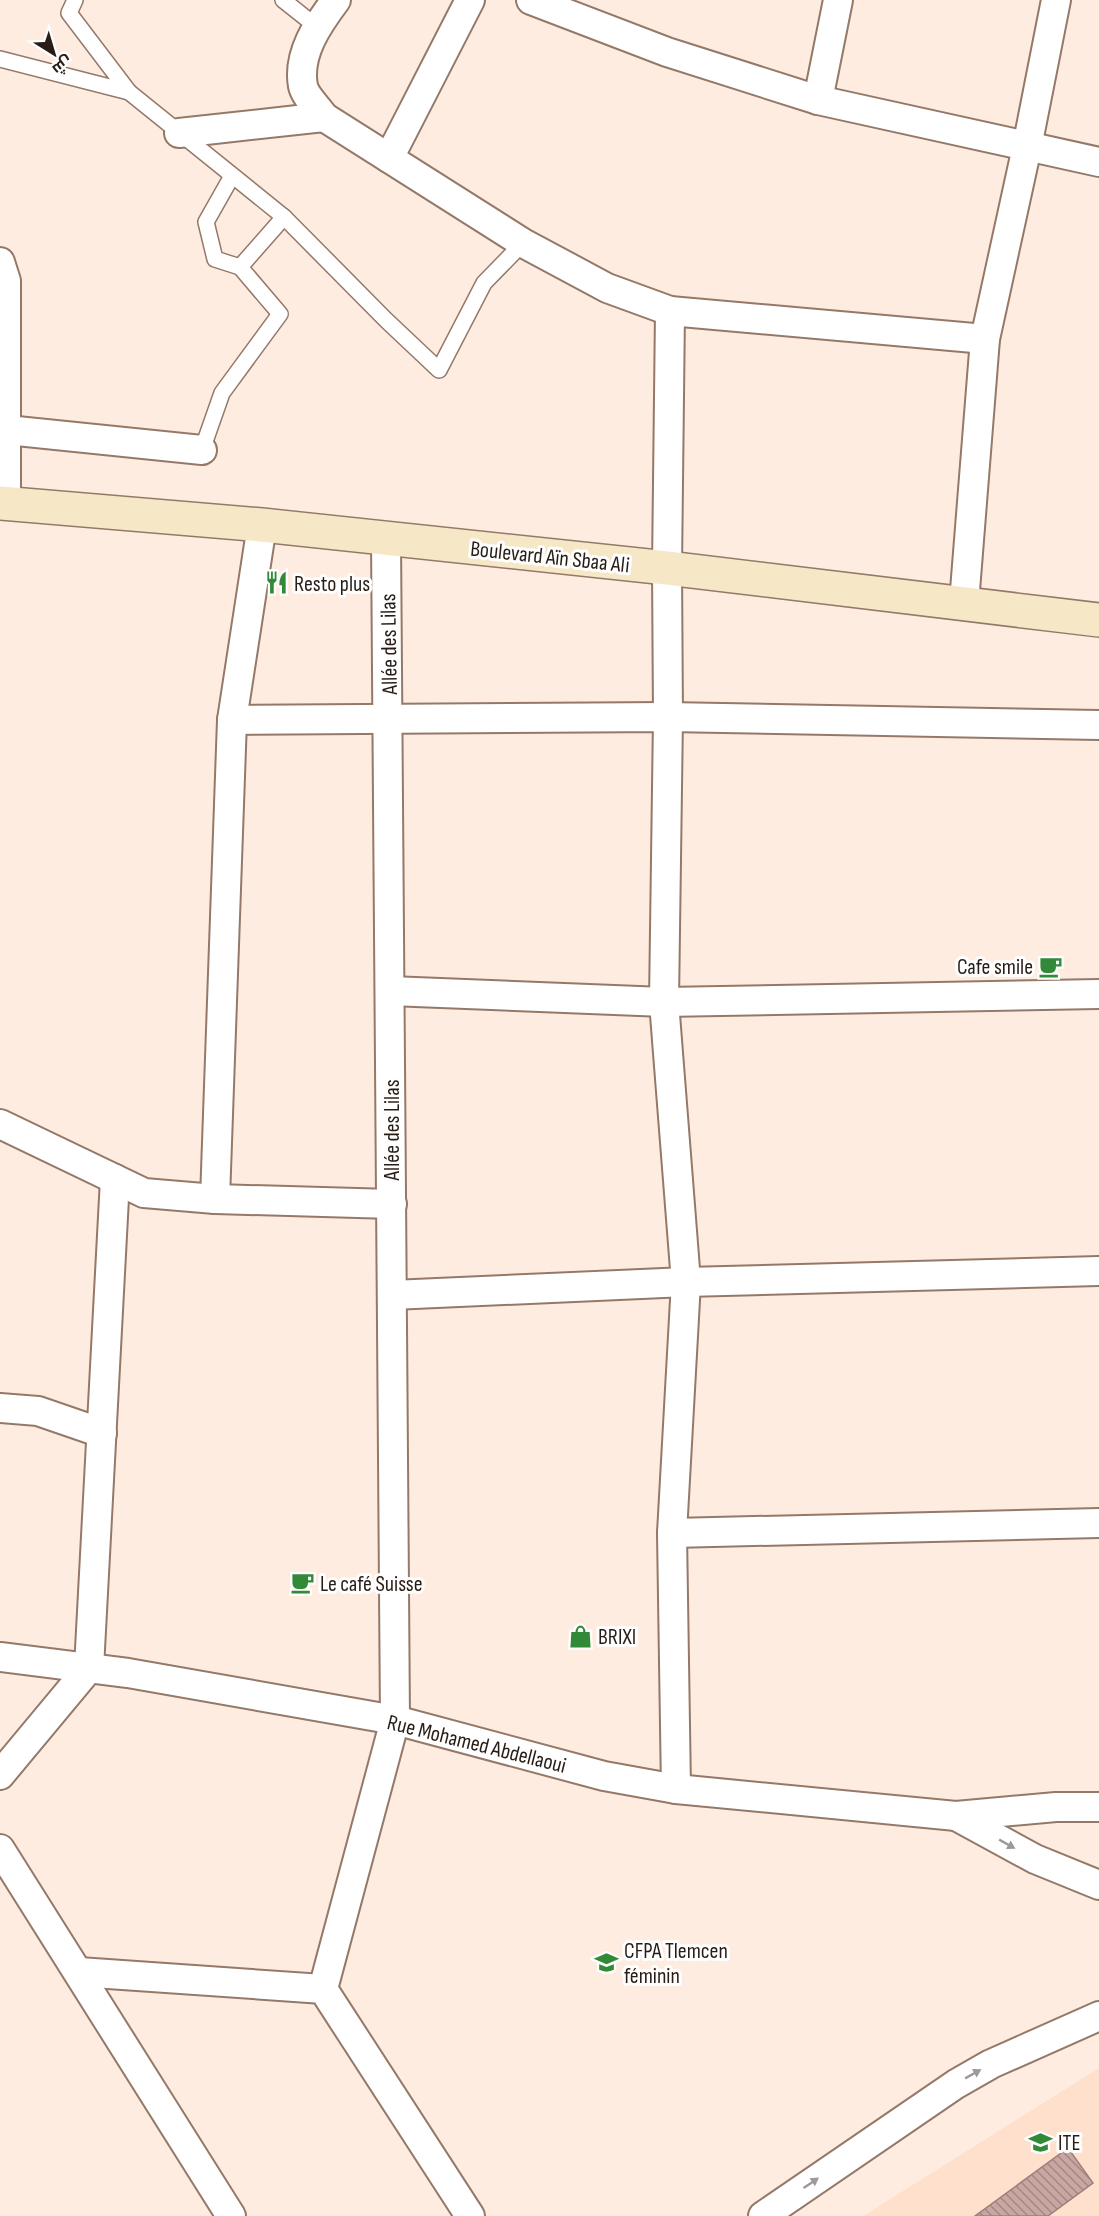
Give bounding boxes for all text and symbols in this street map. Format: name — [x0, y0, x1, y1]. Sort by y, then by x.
north arrow — [24, 24, 84, 84]
text: ش — [48, 51, 76, 79]
street label: Boulevard Aïn Sbaa Ali — [469, 536, 631, 579]
restaurant icon: Resto plus — [263, 570, 289, 596]
place label: Resto plus — [294, 571, 370, 598]
street label: Allée des Lilas — [375, 593, 404, 696]
cafe icon: Cafe smile — [1038, 953, 1064, 979]
place label: Cafe smile — [957, 954, 1033, 981]
street label: Allée des Lilas — [379, 1079, 406, 1182]
cafe icon: Le café Suisse — [289, 1570, 315, 1596]
place label: Le café Suisse — [320, 1571, 423, 1598]
shop icon: BRIXI — [567, 1623, 593, 1649]
place label: BRIXI — [598, 1624, 636, 1651]
street label: Rue Mohamed Abdellaoui — [384, 1709, 569, 1780]
one-way arrow — [999, 1839, 1016, 1849]
place label: CFPA Tlemcen féminin — [624, 1938, 728, 1990]
school or university icon: CFPA Tlemcen féminin — [593, 1950, 619, 1976]
one-way arrow — [965, 2069, 981, 2080]
school or university icon: ITE — [1027, 2129, 1053, 2155]
place label: ITE — [1058, 2130, 1080, 2157]
one-way arrow — [803, 2177, 819, 2189]

